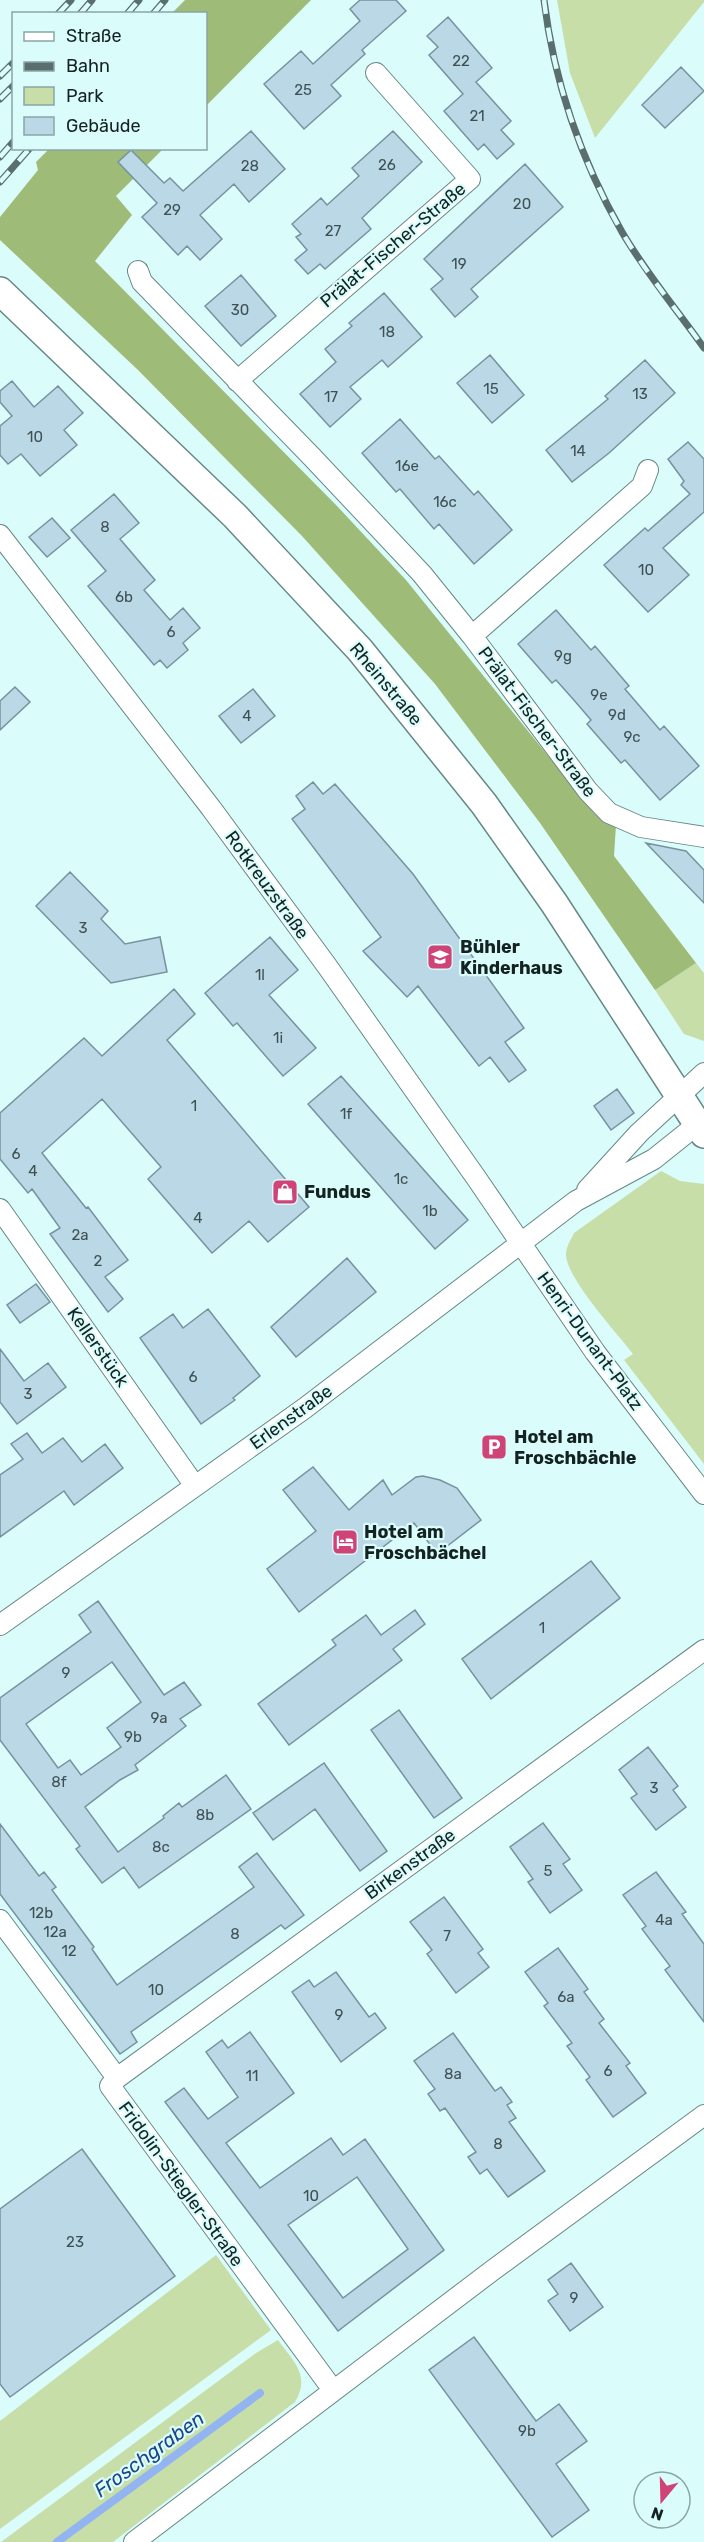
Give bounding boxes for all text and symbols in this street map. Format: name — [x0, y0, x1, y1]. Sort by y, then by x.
legend — [12, 12, 207, 150]
text: Straße — [66, 25, 122, 47]
house number: 22 — [452, 52, 470, 70]
text: Bahn — [66, 55, 110, 77]
house number: 25 — [294, 81, 312, 99]
text: Park — [66, 85, 104, 107]
house number: 21 — [469, 107, 485, 125]
text: Gebäude — [66, 115, 141, 137]
house number: 26 — [378, 156, 396, 174]
house number: 28 — [241, 157, 259, 175]
street label: Prälat-Fischer-Straße — [316, 178, 470, 312]
house number: 20 — [513, 195, 531, 213]
house number: 29 — [163, 201, 181, 219]
house number: 27 — [325, 222, 342, 240]
house number: 19 — [451, 255, 467, 273]
house number: 30 — [231, 301, 249, 319]
house number: 18 — [379, 323, 395, 341]
house number: 15 — [483, 380, 499, 398]
house number: 13 — [632, 385, 648, 403]
house number: 17 — [324, 388, 338, 406]
house number: 10 — [27, 428, 43, 446]
house number: 14 — [570, 442, 586, 460]
house number: 16e — [395, 457, 419, 475]
house number: 16c — [433, 493, 457, 511]
house number: 8 — [100, 518, 110, 536]
house number: 10 — [638, 561, 654, 579]
house number: 6b — [115, 588, 133, 606]
house number: 6 — [166, 623, 176, 641]
street label: Rheinstraße — [345, 638, 427, 730]
street label: Prälat-Fischer-Straße — [473, 642, 601, 802]
house number: 9g — [554, 647, 572, 665]
house number: 9e — [590, 686, 608, 704]
house number: 9d — [608, 706, 626, 724]
house number: 4 — [242, 707, 252, 725]
house number: 9c — [623, 728, 641, 746]
street label: Rotkreuzstraße — [220, 827, 314, 943]
house number: 3 — [78, 919, 88, 937]
place label: Bühler Kinderhaus — [460, 936, 563, 979]
school or university icon: Bühler Kinderhaus — [425, 942, 455, 972]
house number: 1l — [255, 966, 265, 984]
house number: 1i — [273, 1029, 283, 1047]
house number: 1 — [191, 1097, 197, 1115]
house number: 1f — [340, 1105, 352, 1123]
house number: 6 — [11, 1145, 21, 1163]
house number: 4 — [28, 1162, 38, 1180]
house number: 1c — [394, 1170, 408, 1188]
shop icon: Fundus — [270, 1177, 300, 1207]
place label: Fundus — [304, 1181, 371, 1203]
house number: 1b — [422, 1202, 438, 1220]
house number: 4 — [193, 1209, 203, 1227]
house number: 2a — [71, 1226, 89, 1244]
house number: 2 — [94, 1252, 103, 1270]
street label: Henri-Dunant-Platz — [532, 1267, 648, 1415]
street label: Kellerstück — [63, 1303, 134, 1392]
house number: 6 — [188, 1368, 198, 1386]
street label: Erlenstraße — [245, 1380, 337, 1454]
house number: 3 — [23, 1385, 33, 1403]
place label: Hotel am Froschbächle — [514, 1426, 637, 1469]
parking icon: Hotel am Froschbächle — [479, 1432, 509, 1462]
place label: Hotel am Froschbächel — [364, 1521, 486, 1564]
hotel icon: Hotel am Froschbächel — [330, 1527, 360, 1557]
house number: 1 — [539, 1619, 545, 1637]
house number: 9 — [62, 1664, 71, 1682]
house number: 9a — [150, 1709, 168, 1727]
house number: 9b — [124, 1728, 142, 1746]
house number: 8f — [51, 1773, 67, 1791]
house number: 3 — [649, 1779, 659, 1797]
house number: 8b — [196, 1806, 214, 1824]
street label: Birkenstraße — [360, 1824, 460, 1904]
house number: 8c — [152, 1838, 170, 1856]
house number: 5 — [544, 1862, 553, 1880]
house number: 12b — [29, 1904, 53, 1922]
house number: 4a — [655, 1911, 673, 1929]
house number: 12a — [43, 1923, 67, 1941]
house number: 8 — [230, 1925, 240, 1943]
house number: 7 — [443, 1927, 451, 1945]
house number: 12 — [61, 1942, 77, 1960]
house number: 10 — [148, 1981, 164, 1999]
house number: 6a — [557, 1988, 575, 2006]
house number: 9 — [335, 2006, 344, 2024]
house number: 6 — [603, 2062, 613, 2080]
house number: 8a — [444, 2065, 462, 2083]
house number: 11 — [246, 2067, 258, 2085]
street label: Fridolin-Stiegler-Straße — [114, 2097, 248, 2271]
house number: 8 — [493, 2135, 503, 2153]
house number: 10 — [303, 2187, 319, 2205]
house number: 23 — [66, 2233, 84, 2251]
house number: 9 — [570, 2289, 579, 2307]
water label: Froschgraben — [89, 2406, 209, 2502]
house number: 9b — [518, 2422, 536, 2440]
north arrow — [632, 2470, 692, 2530]
text: N — [649, 2503, 666, 2525]

